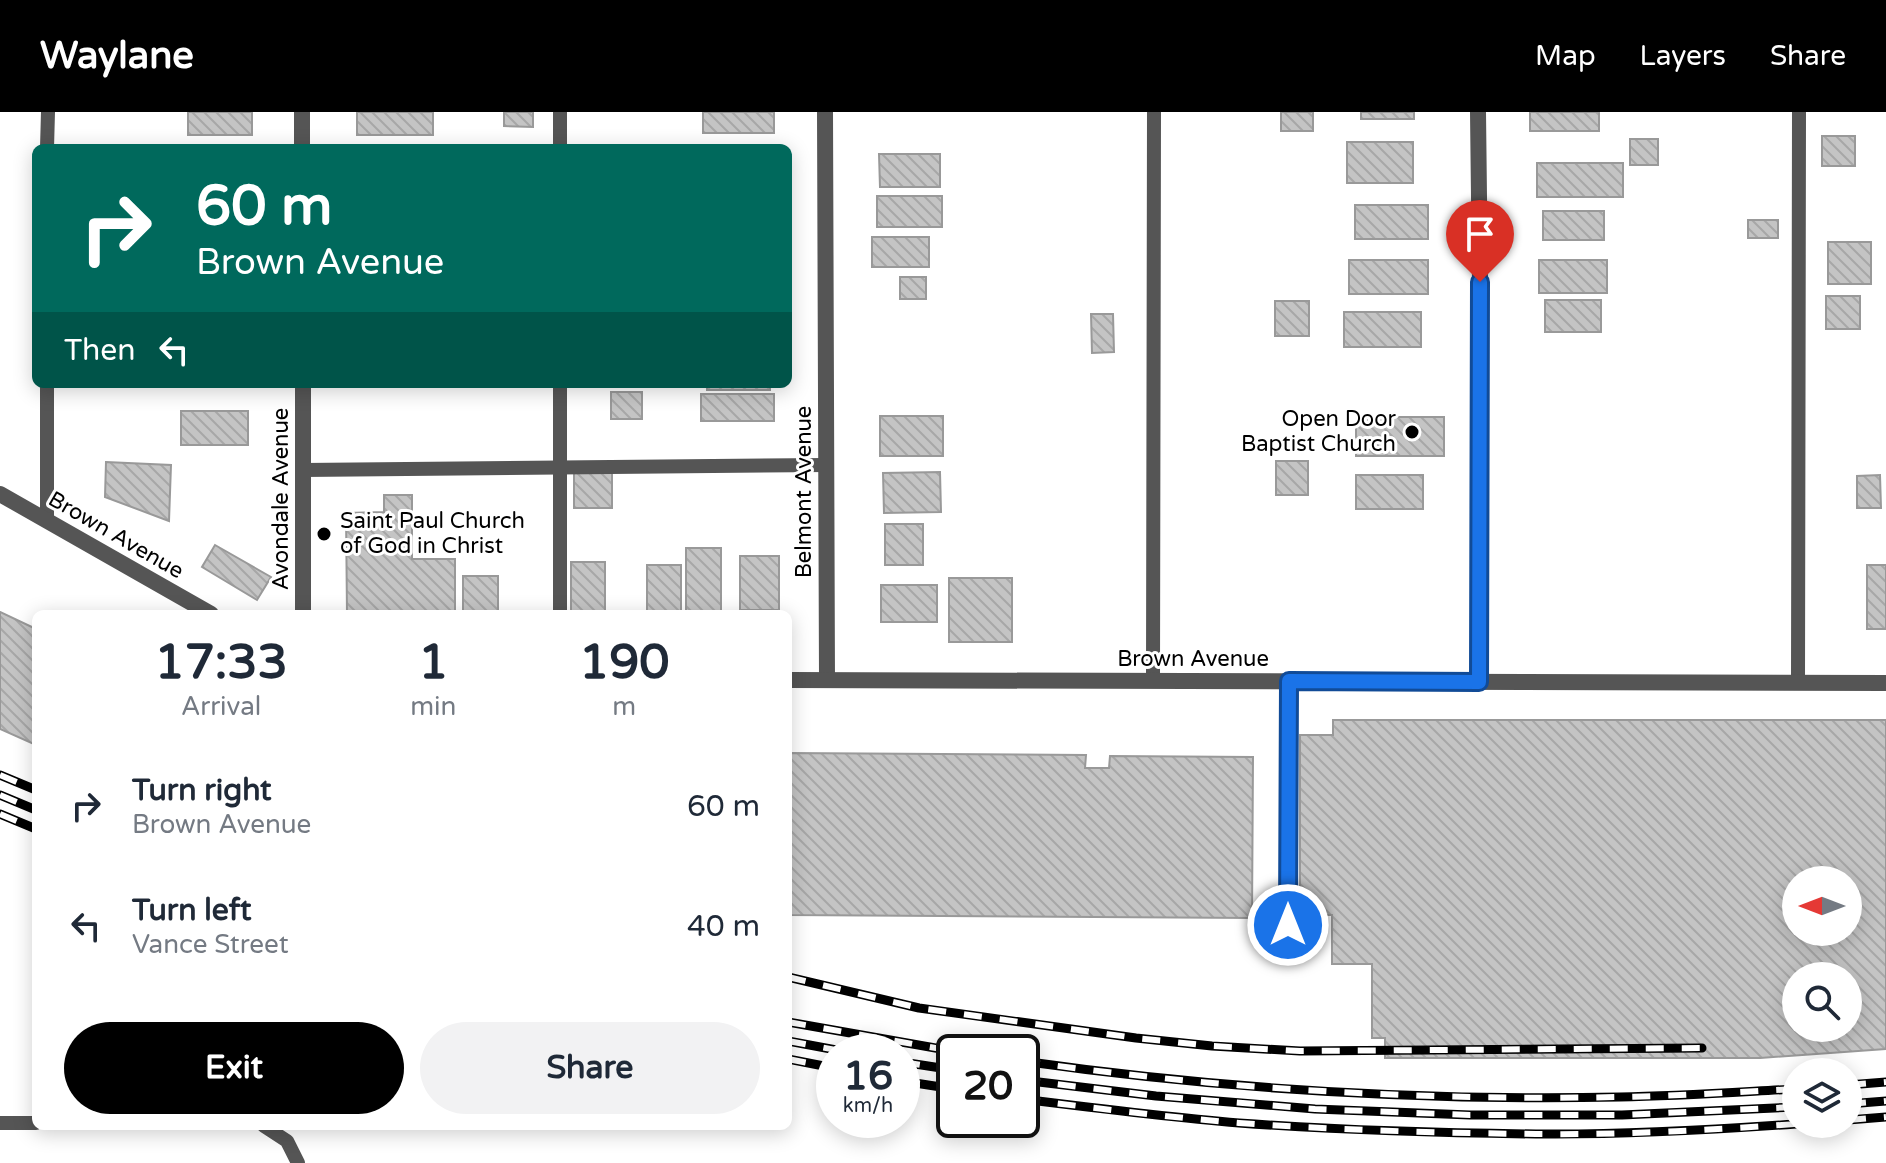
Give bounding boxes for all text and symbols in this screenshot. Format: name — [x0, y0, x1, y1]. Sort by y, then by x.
text: Waylane — [40, 33, 194, 79]
text: Map — [1535, 39, 1596, 73]
text: Layers — [1640, 39, 1726, 73]
text: Share — [1770, 39, 1846, 73]
text: 60 m — [196, 173, 332, 240]
icon: right — [64, 176, 168, 280]
pin — [1446, 200, 1514, 282]
icon: arrive — [1458, 212, 1502, 256]
text: Brown Avenue — [196, 241, 444, 284]
icon: left — [152, 328, 196, 372]
text: Then — [64, 332, 136, 369]
street label: Belmont Avenue — [791, 406, 817, 578]
place label: Open Door Baptist Church — [1241, 406, 1397, 457]
street label: Avondale Avenue — [268, 408, 294, 590]
marker: Open Door Baptist Church — [1403, 423, 1421, 441]
street label: Brown Avenue — [44, 486, 188, 584]
place label: Saint Paul Church of God in Christ — [340, 508, 525, 559]
marker: Saint Paul Church of God in Christ — [315, 525, 333, 543]
text: 17:33 — [155, 634, 288, 692]
text: 1 — [418, 634, 448, 692]
text: 190 — [579, 634, 669, 692]
street label: Brown Avenue — [1117, 646, 1269, 672]
text: Arrival — [181, 691, 261, 722]
text: min — [410, 691, 456, 722]
text: m — [612, 691, 636, 722]
text: Turn right — [132, 772, 272, 809]
icon: right — [64, 784, 108, 828]
text: 60 m — [687, 788, 760, 825]
text: Brown Avenue — [132, 809, 311, 840]
north arrow — [1782, 866, 1862, 946]
map controls — [1782, 866, 1862, 1138]
position arrow — [1246, 883, 1330, 967]
text: Turn left — [132, 892, 251, 929]
icon: left — [64, 904, 108, 948]
text: 40 m — [687, 908, 760, 945]
text: Vance Street — [132, 929, 289, 960]
button: search — [1782, 962, 1862, 1042]
button: Exit — [64, 1022, 404, 1114]
button: Share — [420, 1022, 760, 1114]
speed limit sign: 20 — [936, 1034, 1040, 1138]
text: 16 — [843, 1052, 893, 1100]
button: layers — [1782, 1058, 1862, 1138]
text: km/h — [843, 1094, 893, 1118]

